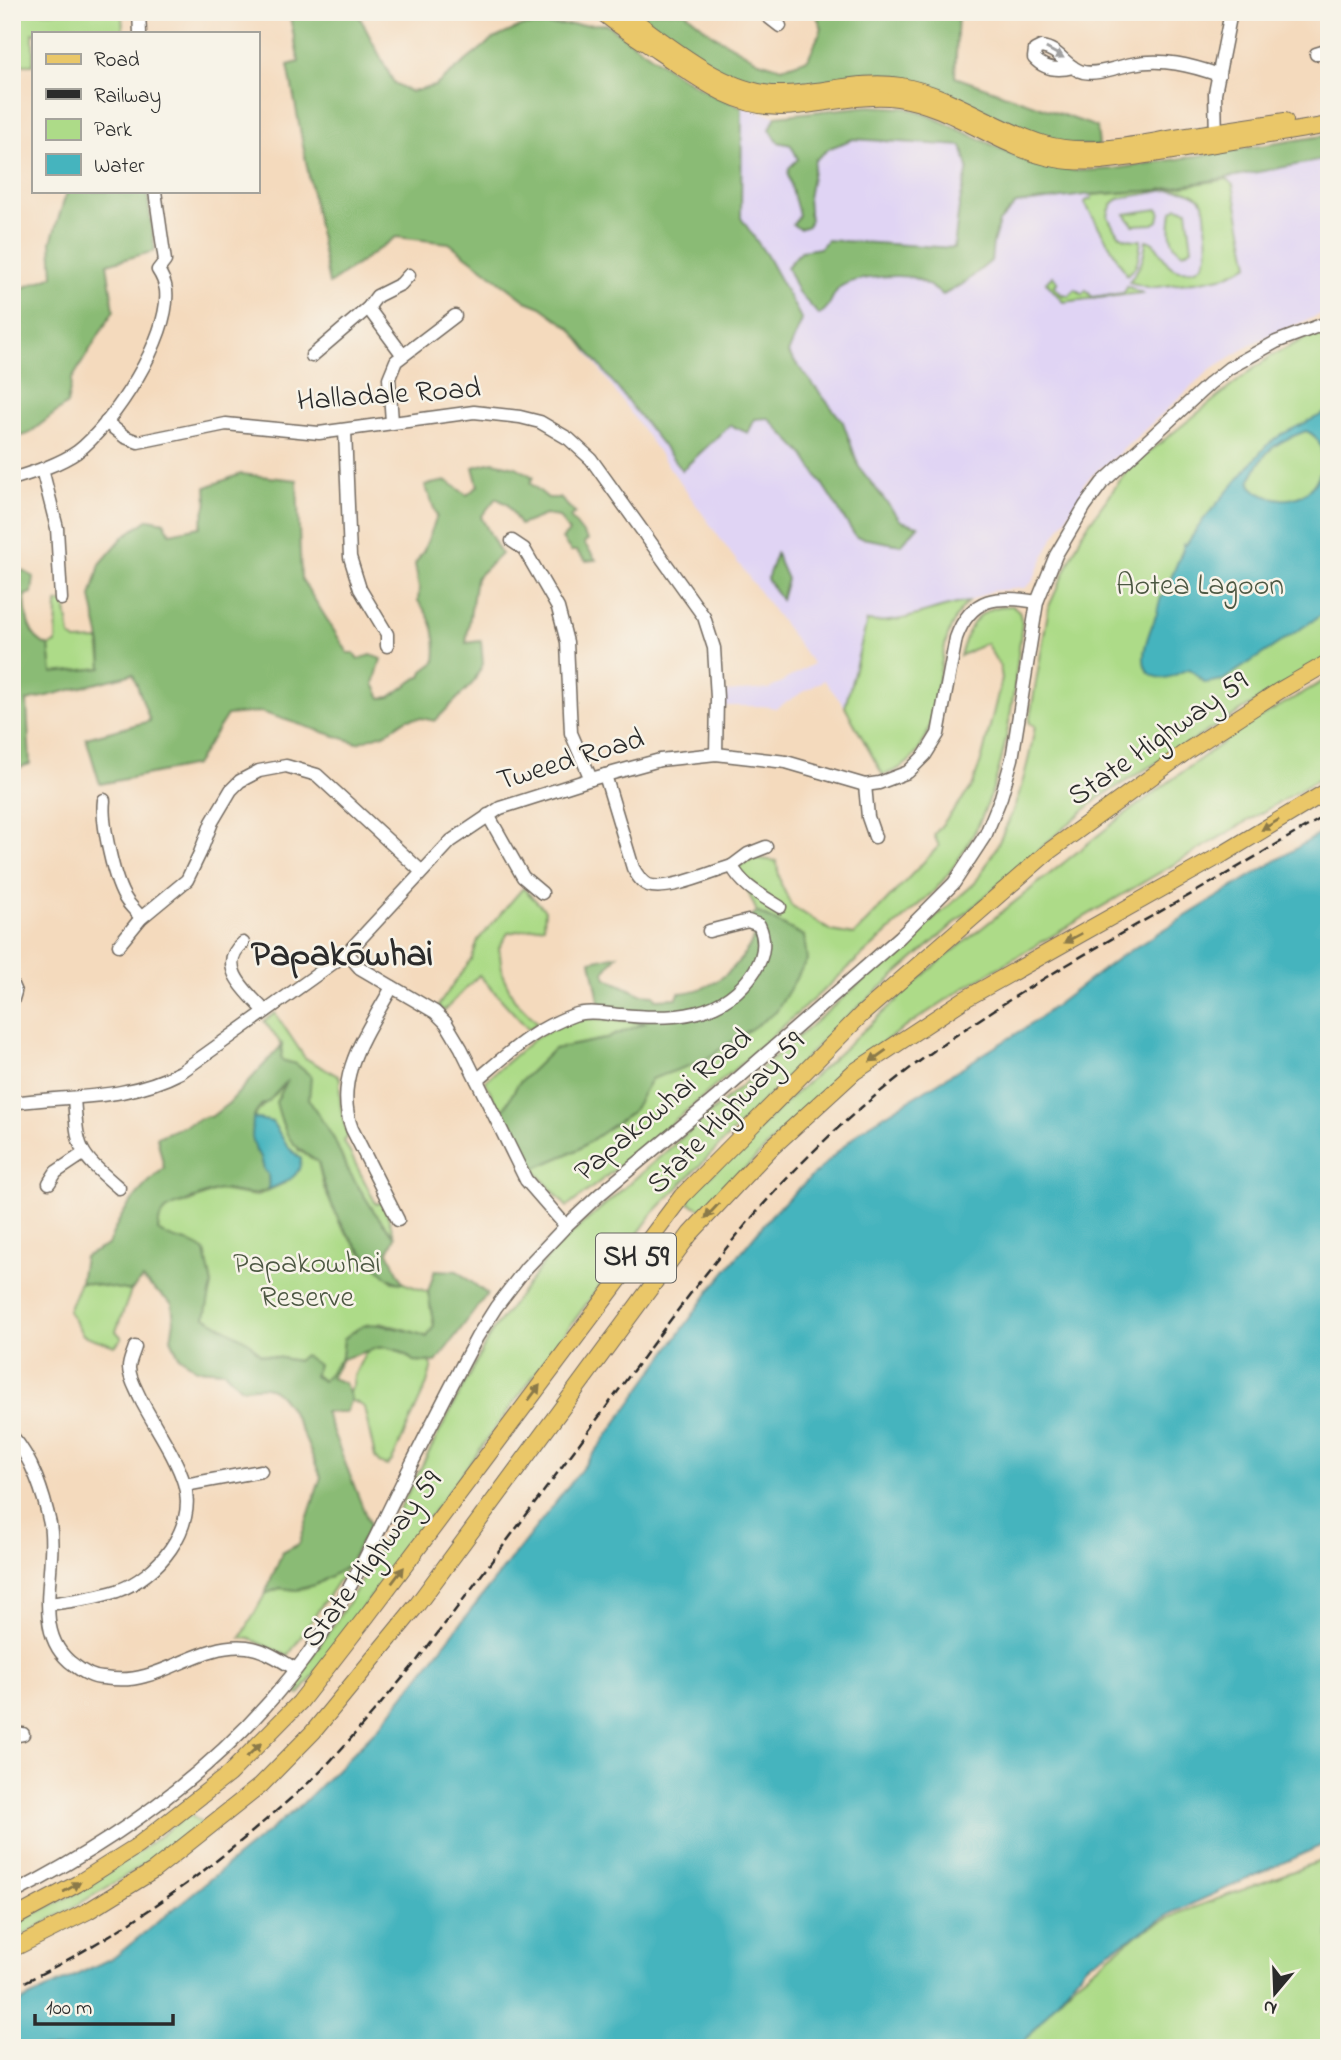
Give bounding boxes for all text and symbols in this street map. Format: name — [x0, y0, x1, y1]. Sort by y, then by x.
legend — [32, 32, 259, 192]
text: Road — [94, 46, 140, 76]
one-way arrow — [1045, 47, 1064, 59]
text: Railway — [94, 82, 161, 114]
text: Park — [94, 116, 133, 146]
text: Water — [94, 152, 145, 182]
street label: Halladale Road — [296, 368, 483, 424]
park label: Aotea Lagoon — [1116, 565, 1284, 609]
street label: State Highway 59 — [1059, 661, 1259, 819]
street label: Tweed Road — [492, 718, 650, 804]
one-way arrow — [1261, 819, 1280, 832]
district label: Papakōwhai — [251, 929, 433, 983]
one-way arrow — [1063, 932, 1082, 944]
street label: Papakowhai Road — [565, 1018, 763, 1194]
street label: State Highway 59 — [637, 1022, 817, 1206]
one-way arrow — [869, 1049, 887, 1063]
one-way arrow — [704, 1202, 720, 1220]
road number: SH 59 — [596, 1234, 676, 1282]
park label: Papakowhai Reserve — [233, 1243, 381, 1321]
one-way arrow — [527, 1384, 541, 1402]
street label: State Highway 59 — [292, 1462, 454, 1658]
one-way arrow — [391, 1566, 405, 1584]
one-way arrow — [245, 1742, 262, 1759]
one-way arrow — [62, 1881, 82, 1893]
north arrow — [1240, 1958, 1310, 2028]
scale bar — [35, 1983, 173, 2027]
text: N — [1260, 1992, 1281, 2022]
text: 100 m — [46, 1994, 92, 2024]

